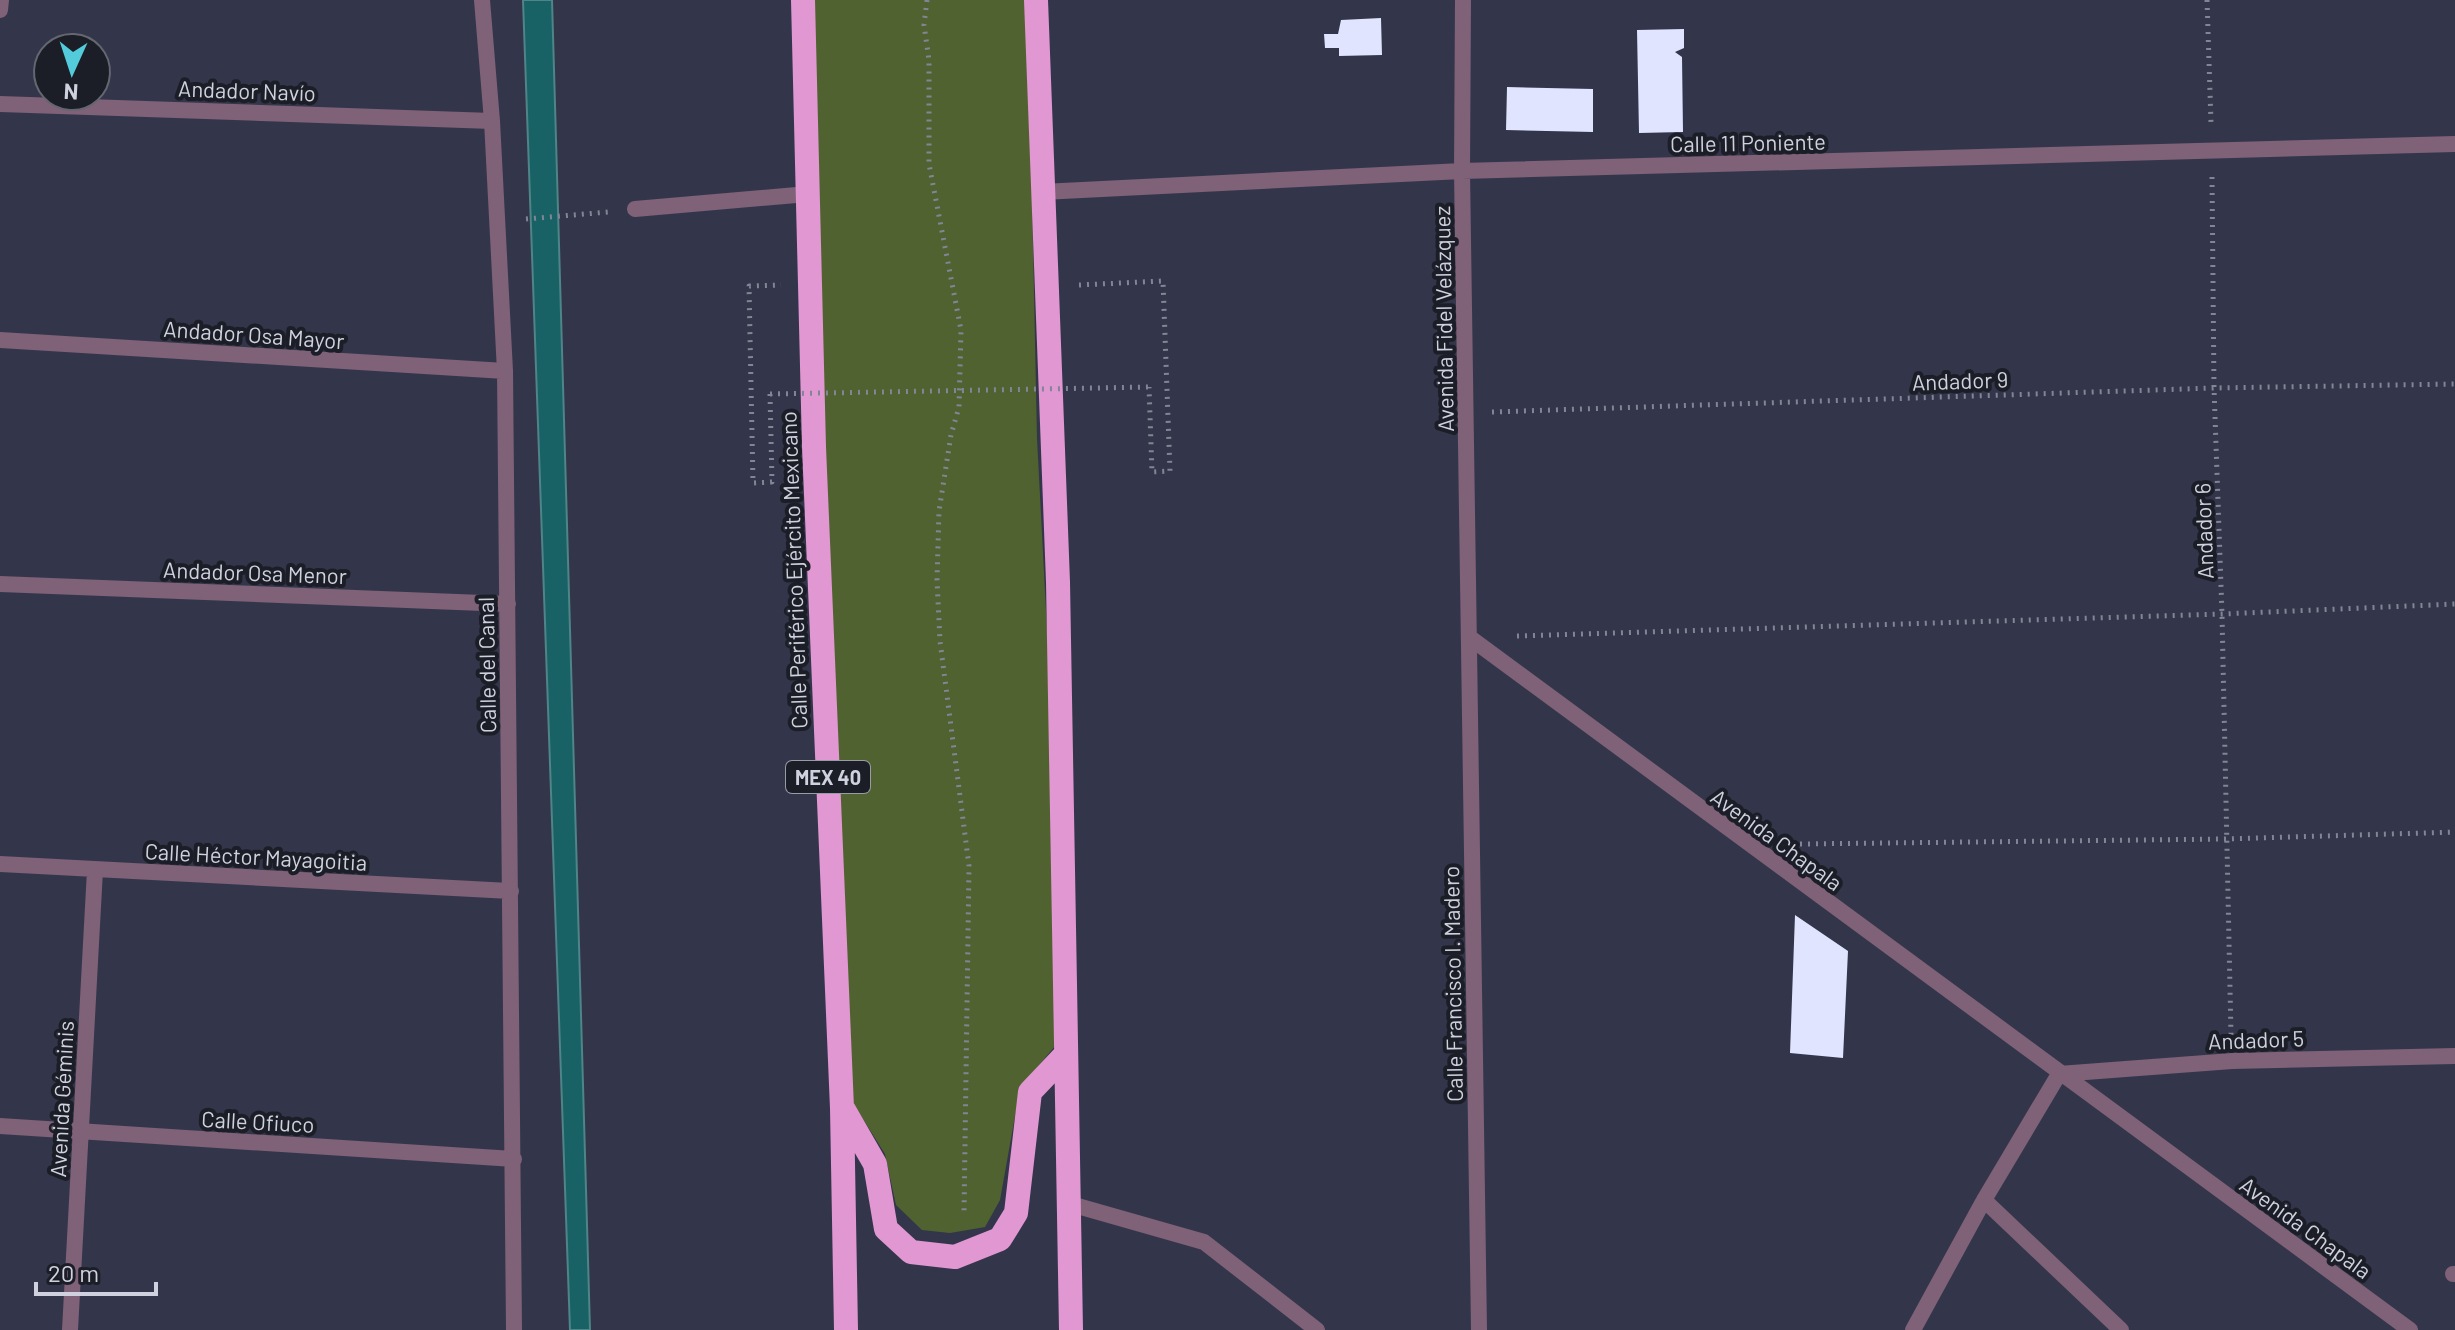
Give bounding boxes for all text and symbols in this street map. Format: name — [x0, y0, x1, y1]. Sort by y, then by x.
north arrow — [32, 32, 112, 112]
street label: Andador Navío — [178, 75, 316, 105]
text: N — [63, 80, 79, 106]
street label: Calle 11 Poniente — [1670, 128, 1826, 156]
street label: Avenida Fidel Velázquez — [1428, 206, 1458, 432]
street label: Andador Osa Mayor — [163, 315, 345, 353]
street label: Andador 9 — [1911, 365, 2009, 395]
street label: Calle Periférico Ejército Mexicano — [774, 411, 812, 729]
street label: Andador 6 — [2188, 483, 2218, 579]
street label: Andador Osa Menor — [163, 556, 347, 588]
street label: Calle del Canal — [472, 597, 500, 733]
road number: MEX 40 — [786, 761, 870, 793]
street label: Avenida Chapala — [1706, 783, 1848, 895]
street label: Calle Héctor Mayagoitia — [144, 837, 368, 875]
street label: Calle Francisco I. Madero — [1437, 866, 1467, 1102]
street label: Avenida Géminis — [44, 1020, 78, 1178]
street label: Andador 5 — [2208, 1024, 2304, 1054]
street label: Calle Ofiuco — [201, 1105, 315, 1137]
street label: Avenida Chapala — [2235, 1171, 2377, 1283]
scale bar — [36, 1246, 156, 1296]
text: 20 m — [48, 1258, 99, 1287]

